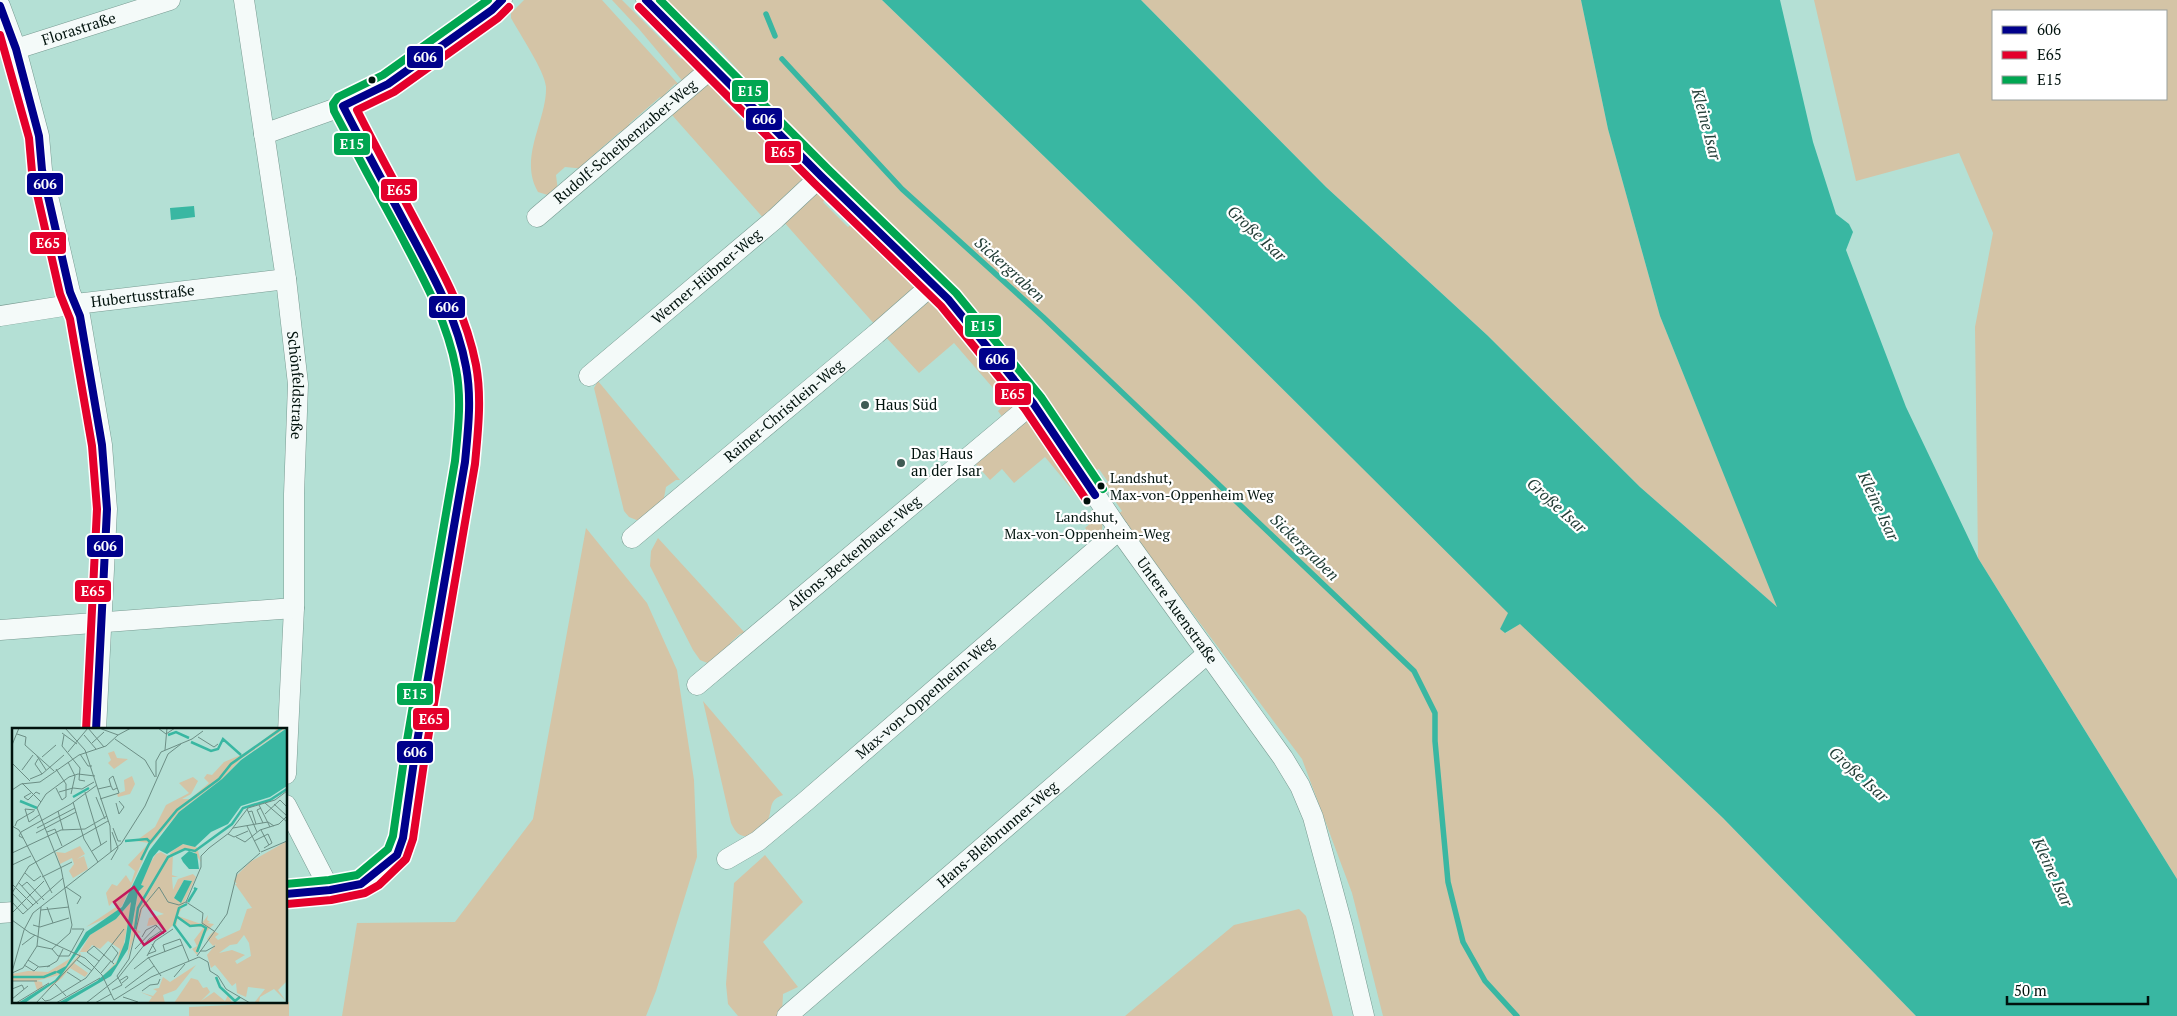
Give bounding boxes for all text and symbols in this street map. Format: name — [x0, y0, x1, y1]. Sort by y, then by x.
street label: Florastraße — [39, 7, 118, 49]
legend — [1992, 10, 2167, 100]
text: 606 — [2037, 19, 2061, 39]
text: E65 — [2037, 44, 2062, 64]
line badge: 606 — [406, 45, 444, 69]
text: 606 — [413, 47, 437, 66]
text: E15 — [2037, 69, 2062, 89]
street label: Rudolf-Scheibenzuber-Weg — [549, 74, 701, 208]
unlabelled marker — [367, 75, 377, 85]
line badge: E15 — [731, 79, 769, 103]
text: E15 — [738, 81, 762, 100]
water label: Kleine Isar — [1687, 85, 1727, 163]
line badge: 606 — [745, 107, 783, 131]
text: 606 — [752, 109, 776, 128]
line badge: E15 — [333, 132, 371, 156]
text: E15 — [340, 134, 364, 153]
line badge: E65 — [764, 140, 802, 164]
text: E65 — [771, 142, 795, 161]
line badge: 606 — [26, 172, 64, 196]
text: 606 — [33, 174, 57, 193]
line badge: E65 — [380, 178, 418, 202]
text: E65 — [387, 180, 411, 199]
water label: Große Isar — [1223, 200, 1292, 267]
street label: Werner-Hübner-Weg — [647, 223, 766, 328]
line badge: E65 — [29, 231, 67, 255]
water label: Sickergraben — [970, 231, 1050, 307]
text: E65 — [36, 233, 60, 252]
street label: Hubertusstraße — [90, 279, 195, 311]
line badge: 606 — [428, 295, 466, 319]
text: 606 — [435, 297, 459, 316]
line badge: E15 — [964, 314, 1002, 338]
text: E15 — [971, 316, 995, 335]
street label: Schönfeldstraße — [283, 330, 309, 440]
line badge: 606 — [978, 347, 1016, 371]
text: 606 — [985, 349, 1009, 368]
street label: Rainer-Christlein-Weg — [719, 354, 848, 466]
line badge: E65 — [994, 382, 1032, 406]
text: E65 — [1001, 384, 1025, 403]
place label: Haus Süd — [875, 394, 937, 414]
marker: Haus Süd — [859, 399, 871, 411]
place label: Das Haus an der Isar — [911, 443, 982, 480]
marker: Das Haus an der Isar — [895, 457, 907, 469]
water label: Kleine Isar — [1853, 467, 1905, 545]
place label: Landshut, Max-von-Oppenheim Weg — [1110, 468, 1274, 504]
water label: Große Isar — [1523, 472, 1592, 538]
marker: Landshut, Max-von-Oppenheim Weg — [1096, 481, 1106, 491]
street label: Alfons-Beckenbauer-Weg — [782, 490, 925, 614]
marker: Landshut, Max-von-Oppenheim-Weg — [1082, 496, 1092, 506]
place label: Landshut, Max-von-Oppenheim-Weg — [1004, 507, 1170, 543]
water label: Sickergraben — [1266, 509, 1344, 585]
line badge: 606 — [86, 534, 124, 558]
text: 606 — [93, 536, 117, 555]
street label: Untere Auenstraße — [1133, 553, 1223, 667]
line badge: E65 — [74, 579, 112, 603]
text: E65 — [81, 581, 105, 600]
street label: Max-von-Oppenheim-Weg — [851, 631, 999, 763]
line badge: E15 — [396, 682, 434, 706]
text: E15 — [403, 684, 427, 703]
line badge: E65 — [412, 707, 450, 731]
text: E65 — [419, 709, 443, 728]
inset map — [12, 728, 288, 1004]
line badge: 606 — [396, 740, 434, 764]
water label: Große Isar — [1825, 741, 1894, 807]
text: 606 — [403, 742, 427, 761]
street label: Hans-Bleibrunner-Weg — [932, 775, 1062, 891]
water label: Kleine Isar — [2027, 833, 2079, 911]
scale bar — [2007, 974, 2148, 1006]
text: 50 m — [2014, 980, 2047, 1000]

